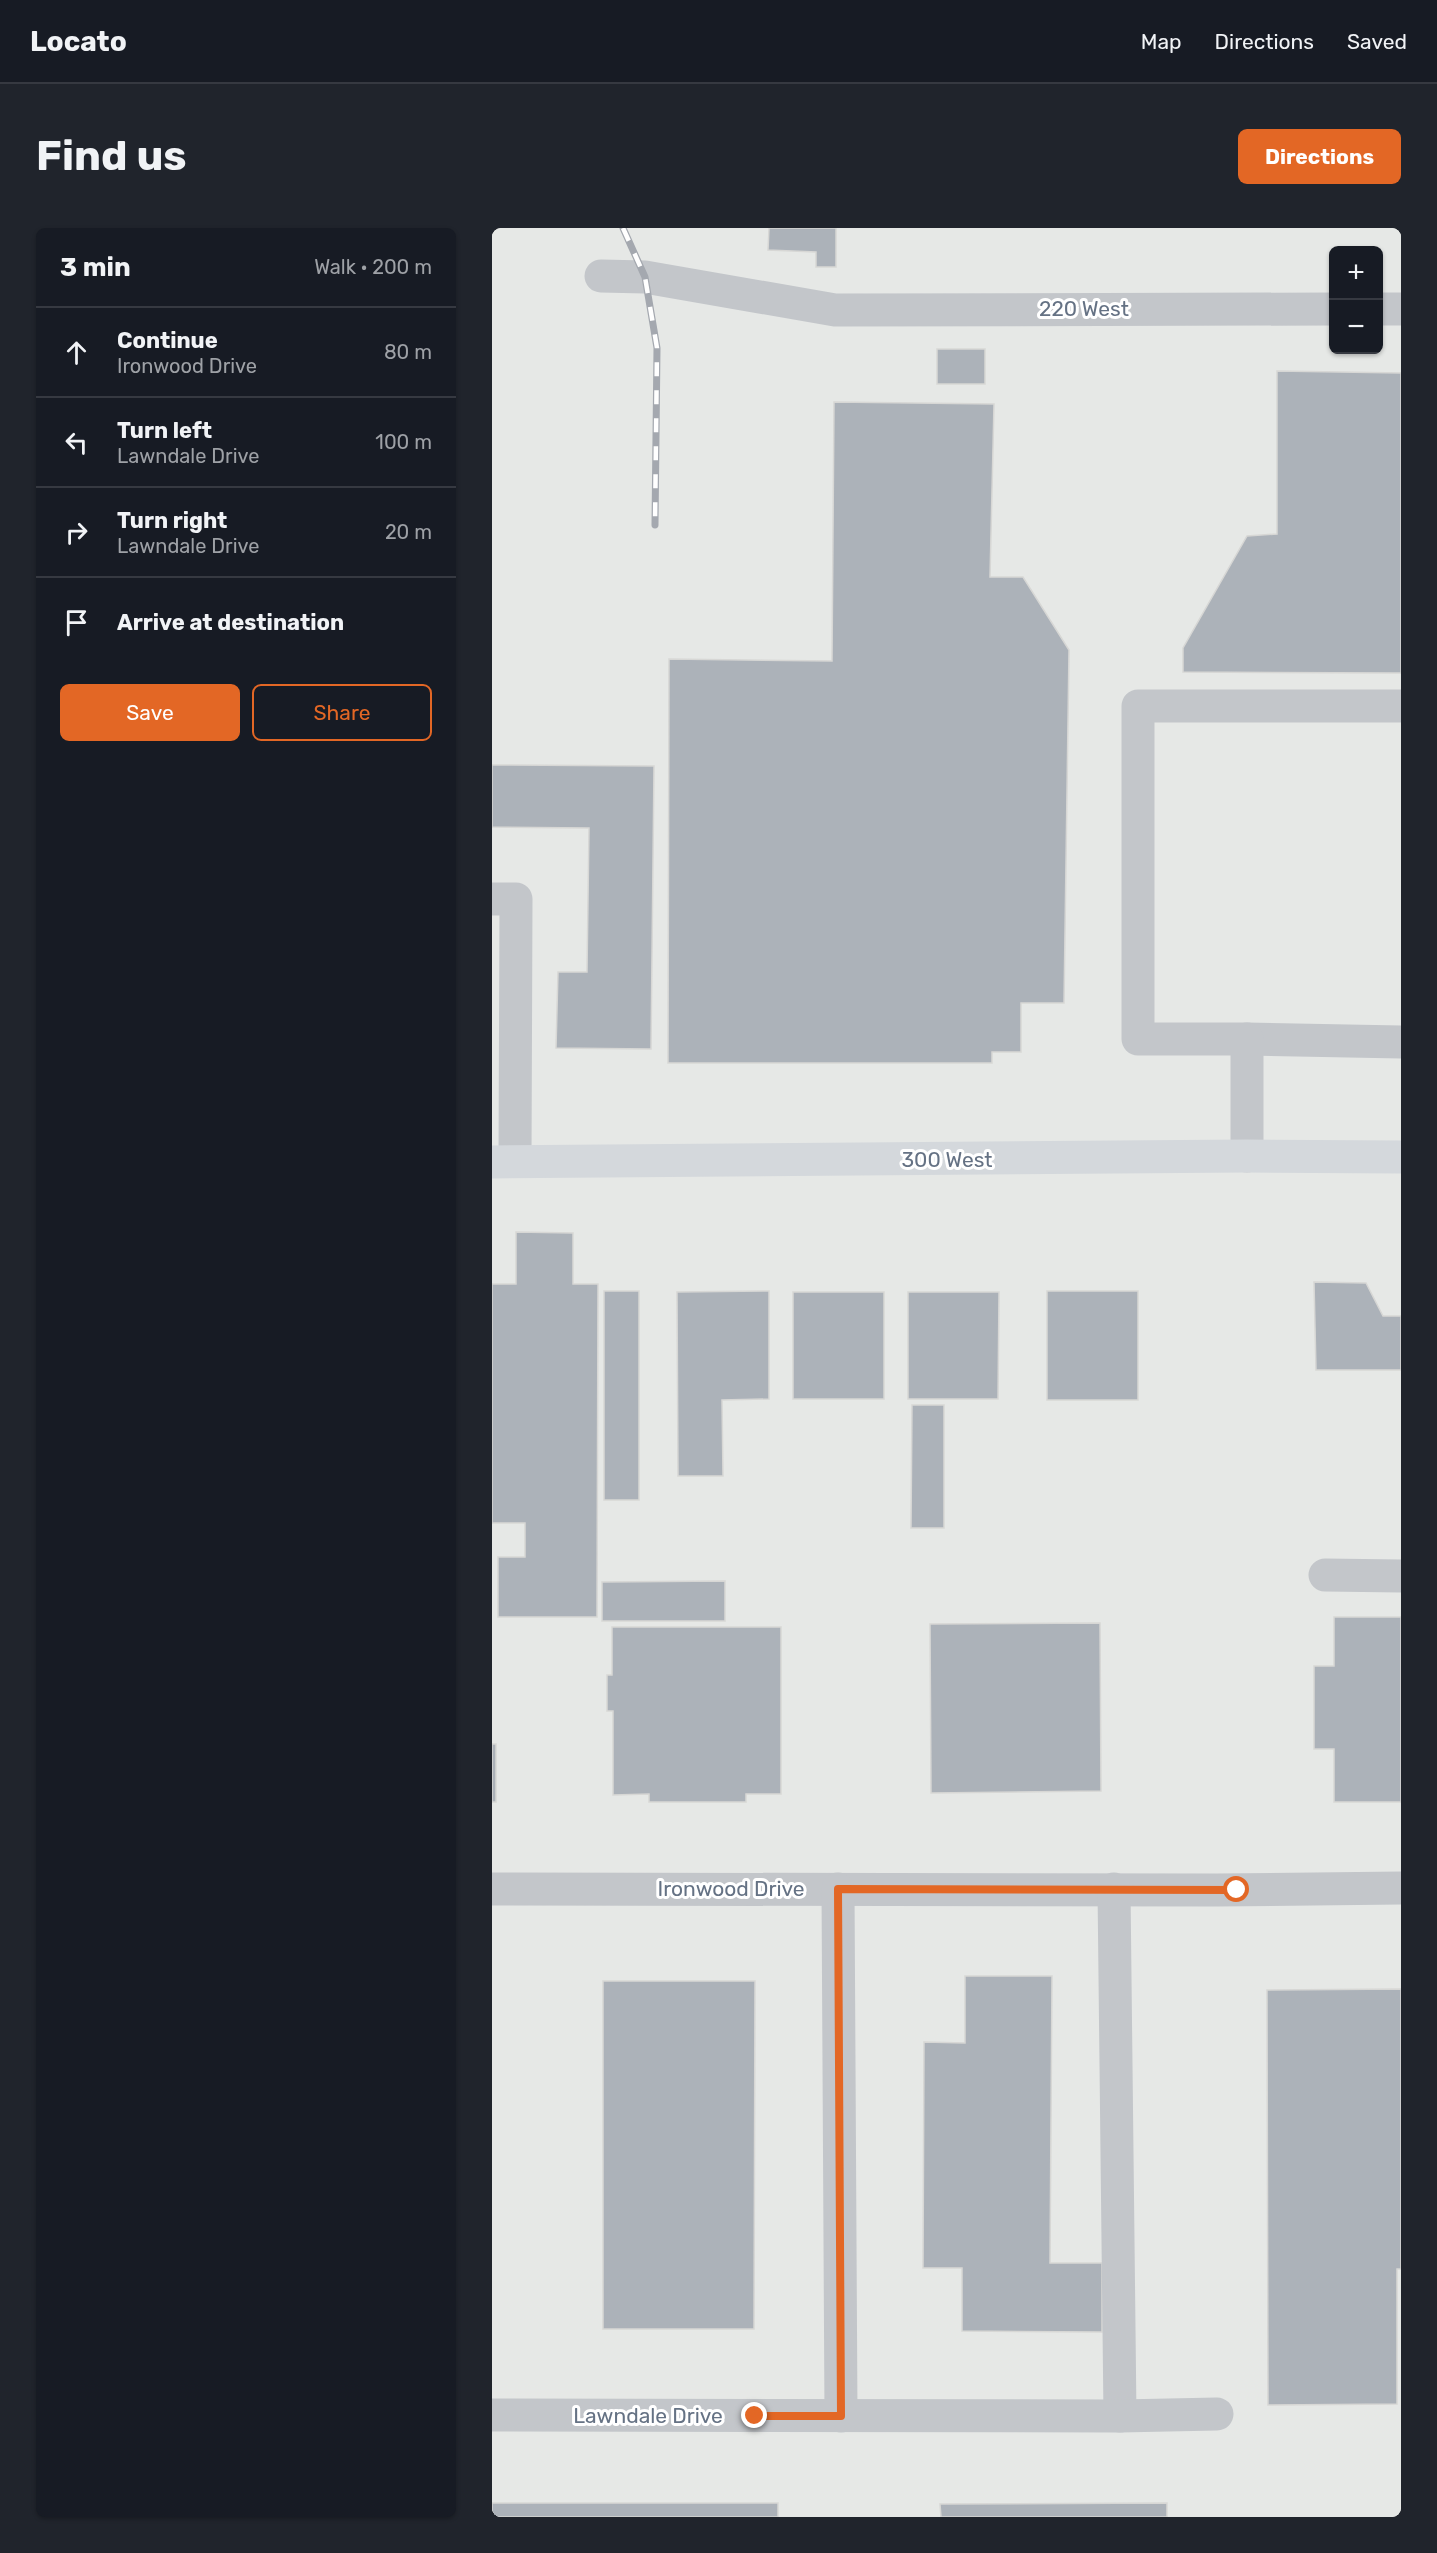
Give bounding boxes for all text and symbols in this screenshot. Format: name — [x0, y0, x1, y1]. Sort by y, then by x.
text: Locato — [30, 25, 127, 58]
text: Map — [1141, 29, 1182, 54]
text: Directions — [1215, 29, 1314, 54]
text: Saved — [1347, 29, 1407, 54]
button: Directions — [1238, 129, 1401, 184]
text: Find us — [36, 131, 187, 181]
map controls — [1329, 246, 1383, 354]
button: + — [1329, 246, 1383, 300]
text: 3 min — [60, 252, 131, 283]
text: Walk · 200 m — [314, 255, 432, 279]
street label: 220 West — [1039, 296, 1129, 321]
button: − — [1329, 300, 1383, 354]
text: Continue — [117, 327, 218, 354]
icon: ahead — [60, 336, 93, 369]
text: 80 m — [384, 340, 432, 364]
text: Ironwood Drive — [117, 354, 257, 378]
text: Turn left — [117, 417, 212, 444]
icon: left — [60, 426, 93, 459]
text: 100 m — [375, 430, 432, 454]
text: Lawndale Drive — [117, 444, 259, 468]
text: Turn right — [117, 507, 227, 534]
icon: right — [60, 516, 93, 549]
text: 20 m — [385, 520, 432, 544]
text: Lawndale Drive — [117, 534, 259, 558]
icon: arrive — [60, 606, 93, 639]
text: Arrive at destination — [117, 609, 344, 636]
button: Save — [60, 684, 240, 741]
button: Share — [252, 684, 432, 741]
street label: 300 West — [901, 1147, 993, 1172]
street label: Ironwood Drive — [658, 1876, 804, 1901]
route start — [1223, 1876, 1249, 1902]
route end — [741, 2402, 767, 2428]
street label: Lawndale Drive — [573, 2403, 723, 2428]

